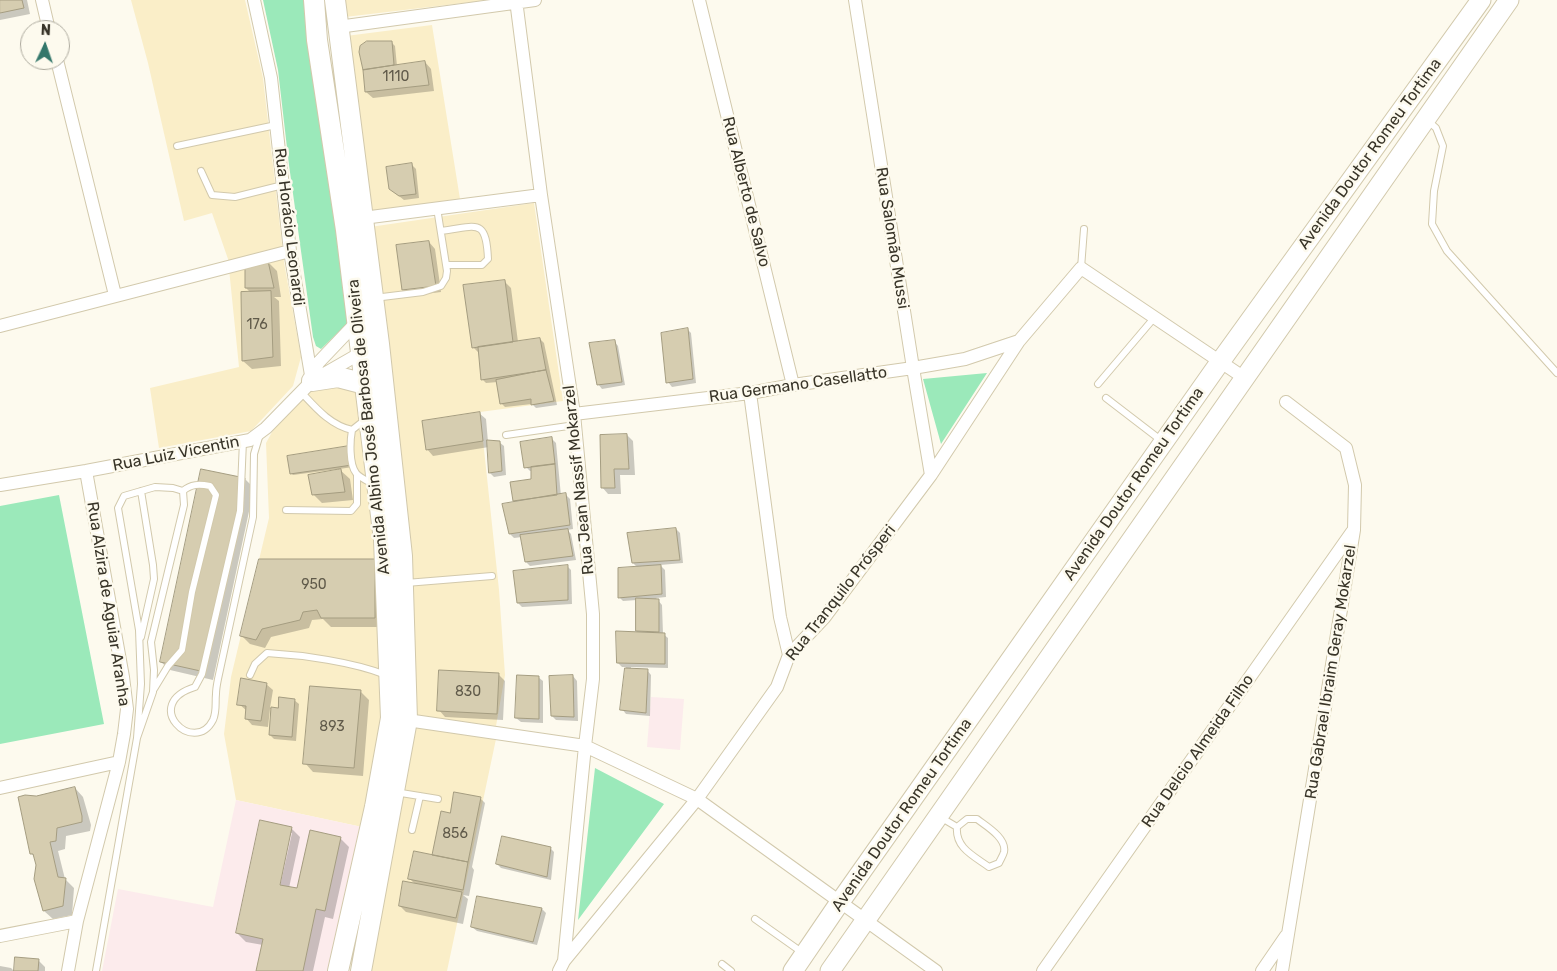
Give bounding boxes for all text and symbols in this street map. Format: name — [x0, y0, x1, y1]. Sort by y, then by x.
north arrow — [20, 20, 70, 70]
text: N — [40, 22, 51, 39]
street label: Avenida Doutor Romeu Tortima — [1294, 55, 1446, 253]
house number: 1110 — [383, 69, 409, 85]
street label: Rua Alberto de Salvo — [718, 115, 774, 269]
street label: Rua Horácio Leonardi — [270, 147, 308, 307]
street label: Rua Salomão Mussi — [871, 166, 913, 310]
street label: Avenida Albino José Barbosa de Oliveira — [344, 278, 394, 576]
house number: 176 — [246, 317, 268, 333]
street label: Rua Germano Casellatto — [708, 363, 888, 407]
street label: Rua Jean Nassif Mokarzel — [560, 384, 598, 576]
street label: Avenida Doutor Romeu Tortima — [1060, 384, 1208, 584]
street label: Rua Luiz Vicentin — [111, 432, 241, 476]
street label: Rua Alzira de Aguiar Aranha — [82, 500, 134, 708]
street label: Rua Tranquilo Prósperi — [782, 521, 900, 665]
street label: Rua Gabrael Ibraim Geray Mokarzel — [1301, 543, 1361, 801]
house number: 950 — [301, 577, 327, 593]
street label: Rua Delcio Almeida Filho — [1138, 671, 1258, 831]
house number: 830 — [455, 684, 481, 700]
street label: Avenida Doutor Romeu Tortima — [828, 715, 976, 915]
house number: 893 — [319, 719, 345, 735]
house number: 856 — [442, 826, 468, 842]

